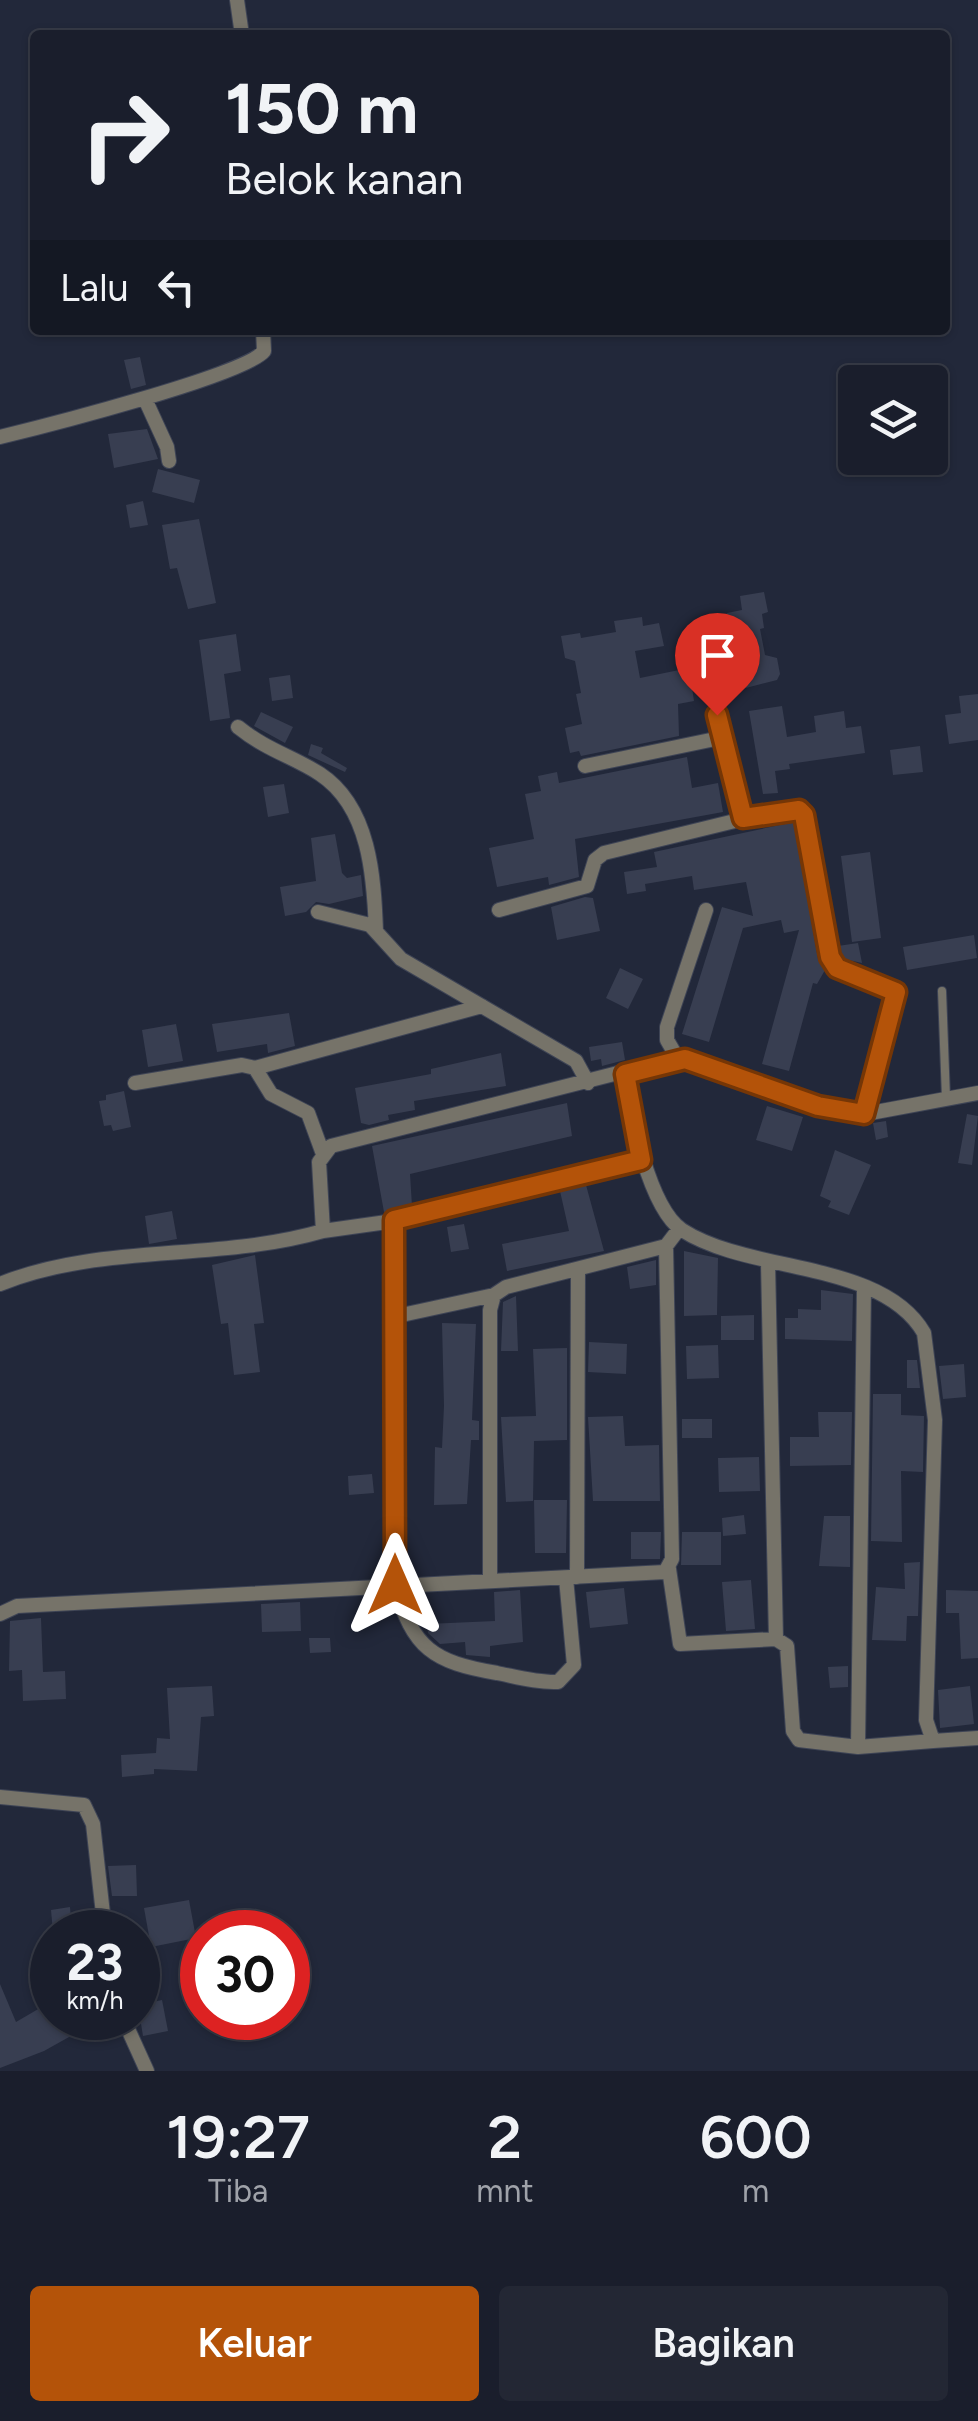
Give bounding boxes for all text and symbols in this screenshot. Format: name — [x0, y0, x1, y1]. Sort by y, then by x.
text: 150 m — [225, 66, 418, 151]
icon: right — [60, 70, 190, 200]
text: Belok kanan — [225, 151, 463, 205]
icon: left — [149, 260, 204, 315]
text: Lalu — [60, 265, 129, 311]
map controls — [838, 365, 948, 475]
button: layers — [838, 365, 948, 475]
pin — [675, 613, 760, 716]
icon: arrive — [690, 628, 745, 683]
position arrow — [343, 1533, 447, 1637]
speed limit sign: 30 — [180, 1910, 310, 2040]
text: 23 — [67, 1932, 123, 1993]
text: km/h — [66, 1985, 124, 2015]
text: 19:27 — [166, 2101, 310, 2173]
text: 2 — [488, 2101, 522, 2173]
text: 600 — [700, 2101, 812, 2173]
text: Tiba — [208, 2172, 268, 2210]
text: mnt — [476, 2172, 533, 2210]
text: m — [742, 2172, 769, 2210]
button: Keluar — [30, 2286, 479, 2401]
button: Bagikan — [499, 2286, 948, 2401]

